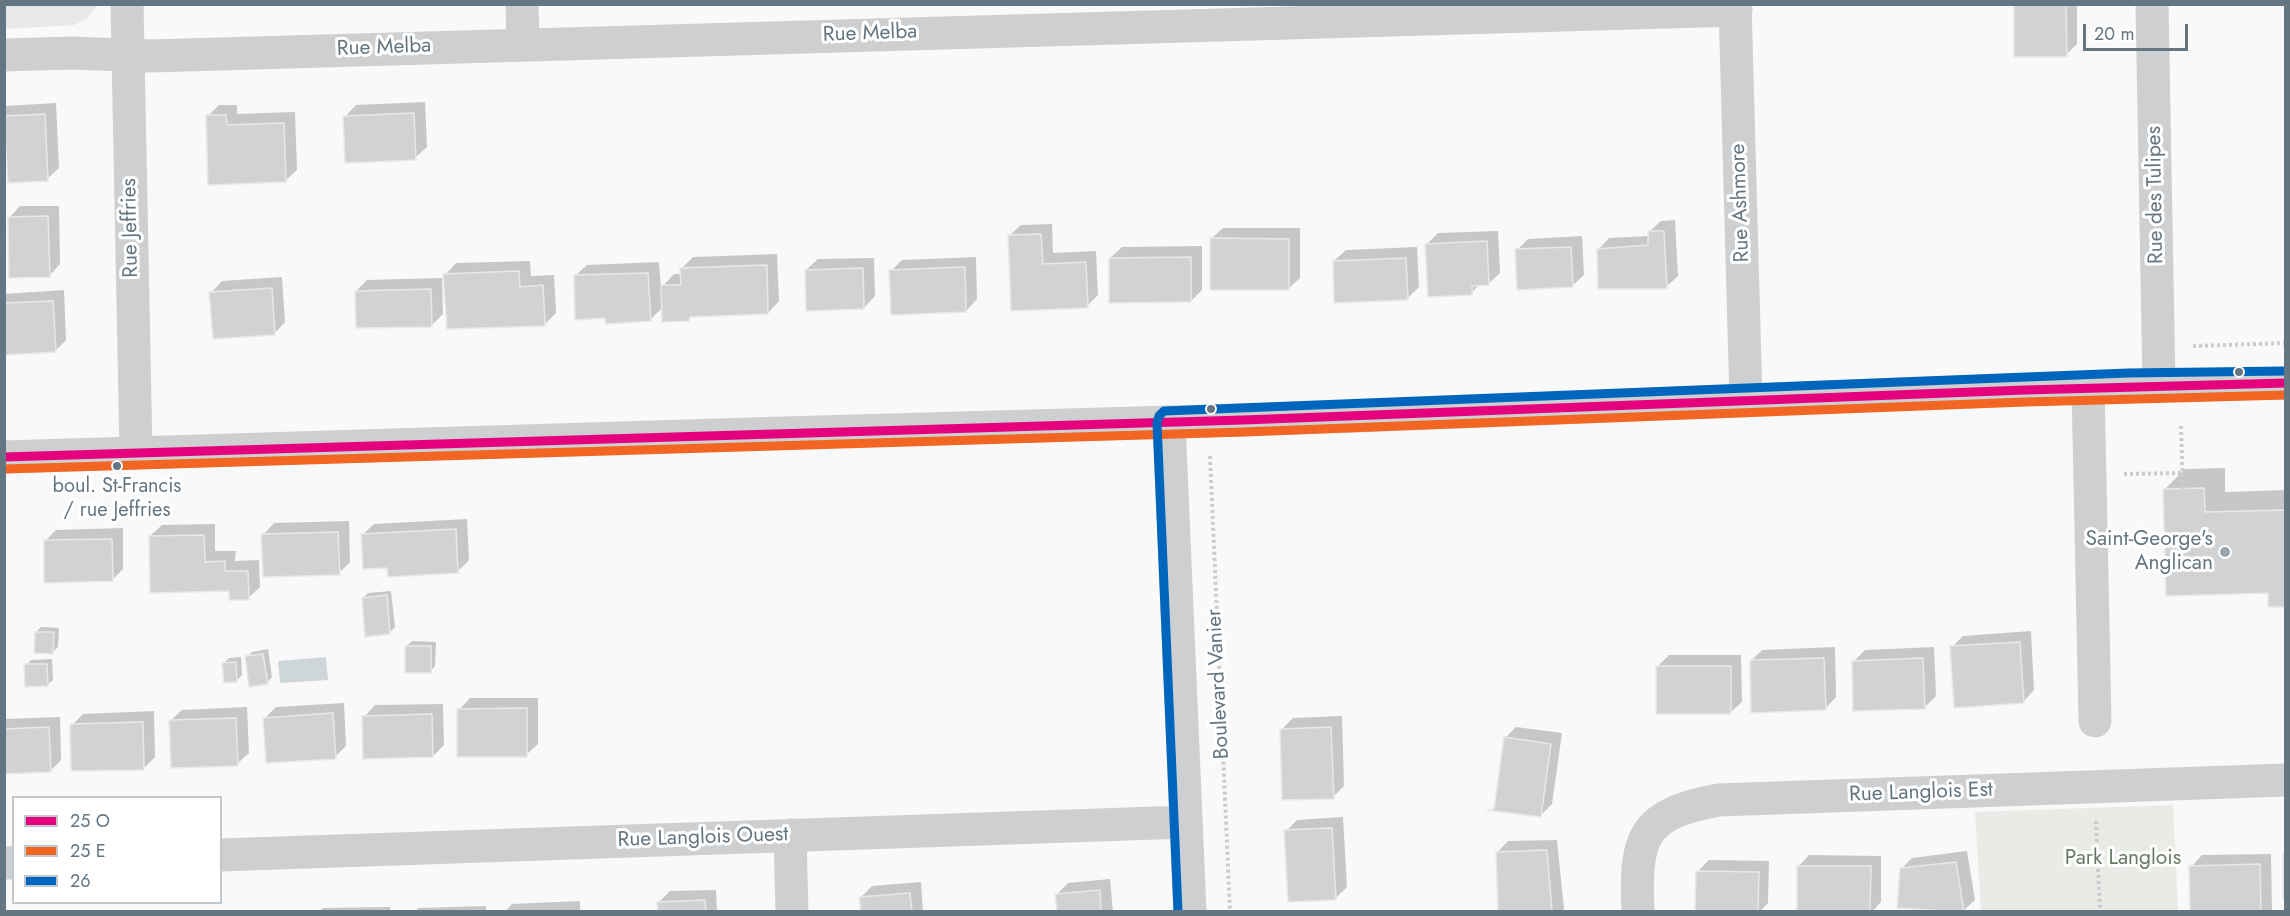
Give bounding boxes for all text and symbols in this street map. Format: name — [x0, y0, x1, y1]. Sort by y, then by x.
scale bar — [2086, 12, 2191, 50]
street label: Rue Melba — [822, 20, 918, 48]
text: 20 m — [2094, 21, 2134, 47]
street label: Rue Melba — [336, 34, 432, 62]
street label: Rue des Tulipes — [2142, 126, 2170, 264]
street label: Rue Ashmore — [1726, 143, 1756, 263]
street label: Rue Jeffries — [118, 178, 144, 278]
unlabelled marker — [2233, 366, 2245, 378]
unlabelled marker — [1205, 403, 1217, 415]
marker: boul. St-Francis / rue Jeffries — [111, 460, 123, 472]
place label: boul. St-Francis / rue Jeffries — [53, 475, 181, 522]
place label: Saint-George's Anglican — [2086, 527, 2213, 577]
marker: Saint-George's Anglican — [2218, 545, 2232, 559]
street label: Boulevard Vanier — [1202, 608, 1236, 760]
street label: Rue Langlois Est — [1849, 778, 1993, 808]
legend — [12, 796, 222, 904]
text: 25 O — [70, 808, 110, 834]
street label: Rue Langlois Ouest — [617, 822, 789, 854]
text: 25 E — [70, 838, 106, 864]
park label: Park Langlois — [2065, 846, 2181, 872]
text: 26 — [70, 868, 91, 894]

